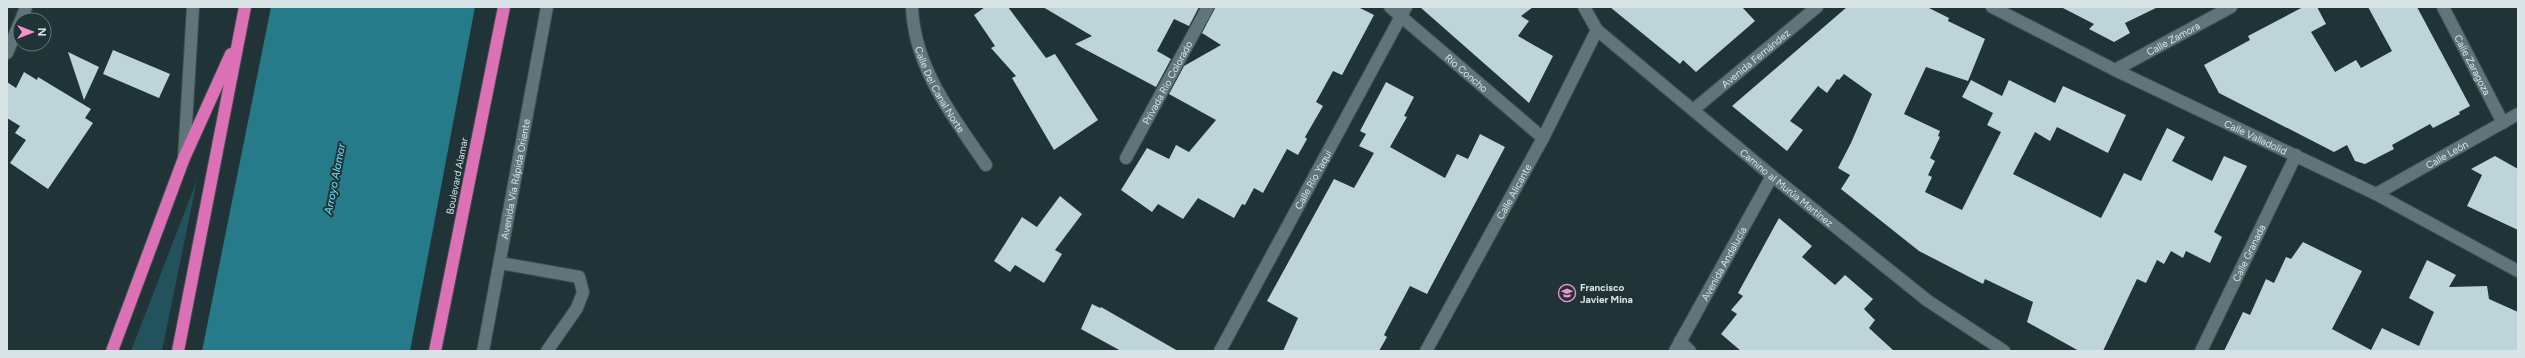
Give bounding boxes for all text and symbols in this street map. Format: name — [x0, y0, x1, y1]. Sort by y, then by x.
north arrow — [12, 12, 52, 52]
street label: Calle Zamora — [2144, 19, 2202, 58]
street label: Avenida Fernández — [1718, 26, 1792, 91]
text: N — [35, 28, 48, 36]
street label: Calle Zaragoza — [2452, 32, 2494, 97]
street label: Privada Río Colorado — [1139, 38, 1195, 127]
street label: Calle Del Canal Norte — [912, 45, 968, 135]
street label: Río Concho — [1443, 51, 1491, 95]
street label: Calle Valladolid — [2222, 116, 2289, 157]
street label: Avenida Vía Rápida Oriente — [497, 117, 533, 240]
street label: Boulevard Alamar — [443, 136, 471, 216]
street label: Calle León — [2423, 137, 2470, 171]
water label: Arroyo Alamar — [322, 141, 348, 217]
street label: Camino al Murúa Martínez — [1737, 146, 1836, 229]
street label: Calle Río Yaqui — [1291, 147, 1334, 212]
street label: Calle Alicante — [1493, 161, 1534, 222]
street label: Calle Granada — [2229, 222, 2268, 284]
street label: Avenida Andalucía — [1698, 224, 1749, 303]
place label: Francisco Javier Mina — [1580, 281, 1633, 306]
school or university icon: Francisco Javier Mina — [1557, 283, 1577, 303]

